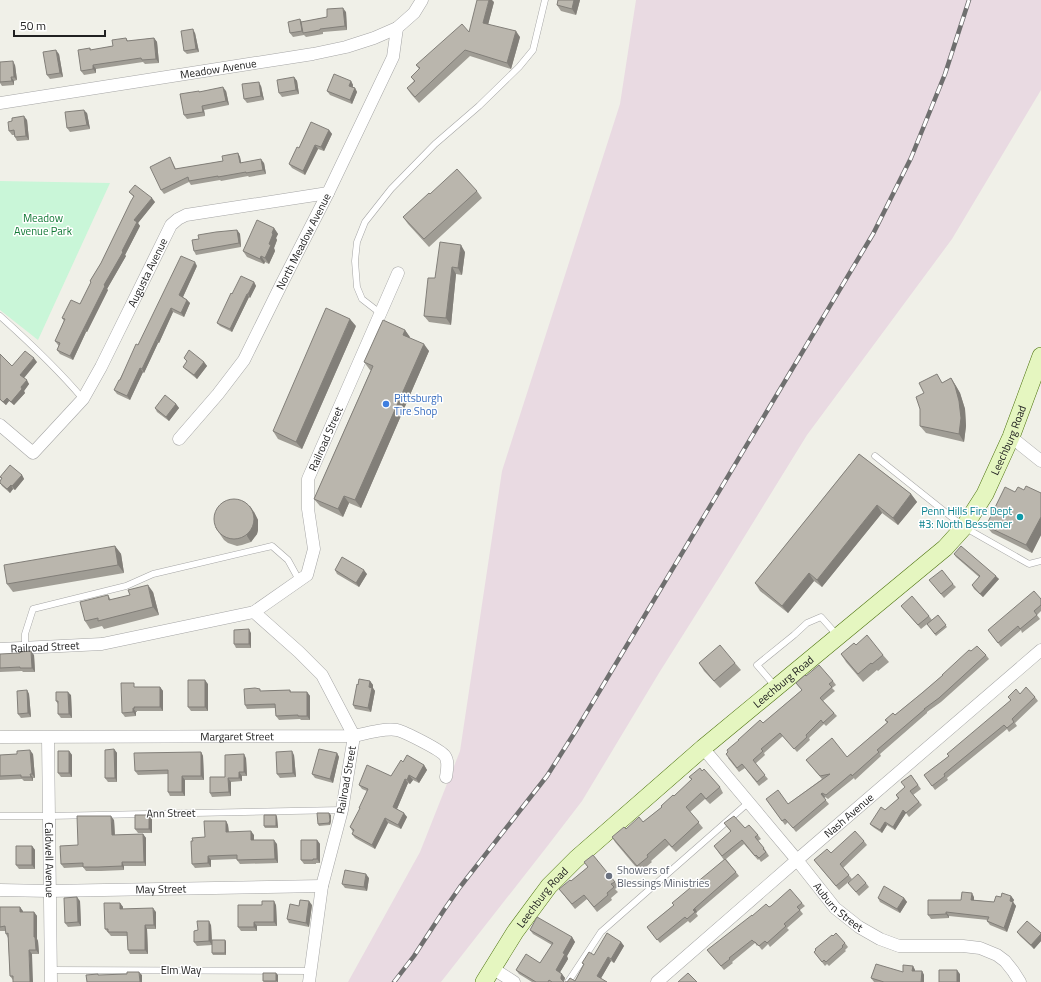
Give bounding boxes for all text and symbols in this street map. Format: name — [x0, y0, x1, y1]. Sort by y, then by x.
scale bar — [14, 12, 105, 38]
text: 50 m — [20, 16, 46, 35]
street label: Meadow Avenue — [179, 55, 258, 83]
street label: North Meadow Avenue — [272, 190, 335, 292]
park label: Meadow Avenue Park — [14, 210, 73, 239]
street label: Augusta Avenue — [124, 235, 172, 310]
place label: Pittsburgh Tire Shop — [394, 390, 443, 419]
marker: Pittsburgh Tire Shop — [381, 399, 391, 409]
street label: Leechburg Road — [987, 403, 1030, 478]
street label: Railroad Street — [304, 404, 347, 473]
place label: Penn Hills Fire Dept #3: North Bessemer — [919, 503, 1012, 532]
marker: Penn Hills Fire Dept #3: North Bessemer — [1015, 512, 1025, 522]
street label: Railroad Street — [10, 637, 80, 656]
street label: Leechburg Road — [749, 652, 817, 712]
street label: Margaret Street — [200, 728, 274, 744]
street label: Railroad Street — [332, 745, 360, 815]
street label: Nash Avenue — [820, 789, 877, 841]
street label: Ann Street — [146, 805, 196, 821]
street label: Caldwell Avenue — [41, 822, 58, 898]
place label: Showers of Blessings Ministries — [617, 862, 709, 891]
street label: Leechburg Road — [513, 863, 572, 931]
marker: Showers of Blessings Ministries — [604, 871, 614, 881]
street label: Auburn Street — [810, 879, 866, 936]
street label: May Street — [135, 880, 187, 897]
street label: Elm Way — [161, 962, 202, 978]

